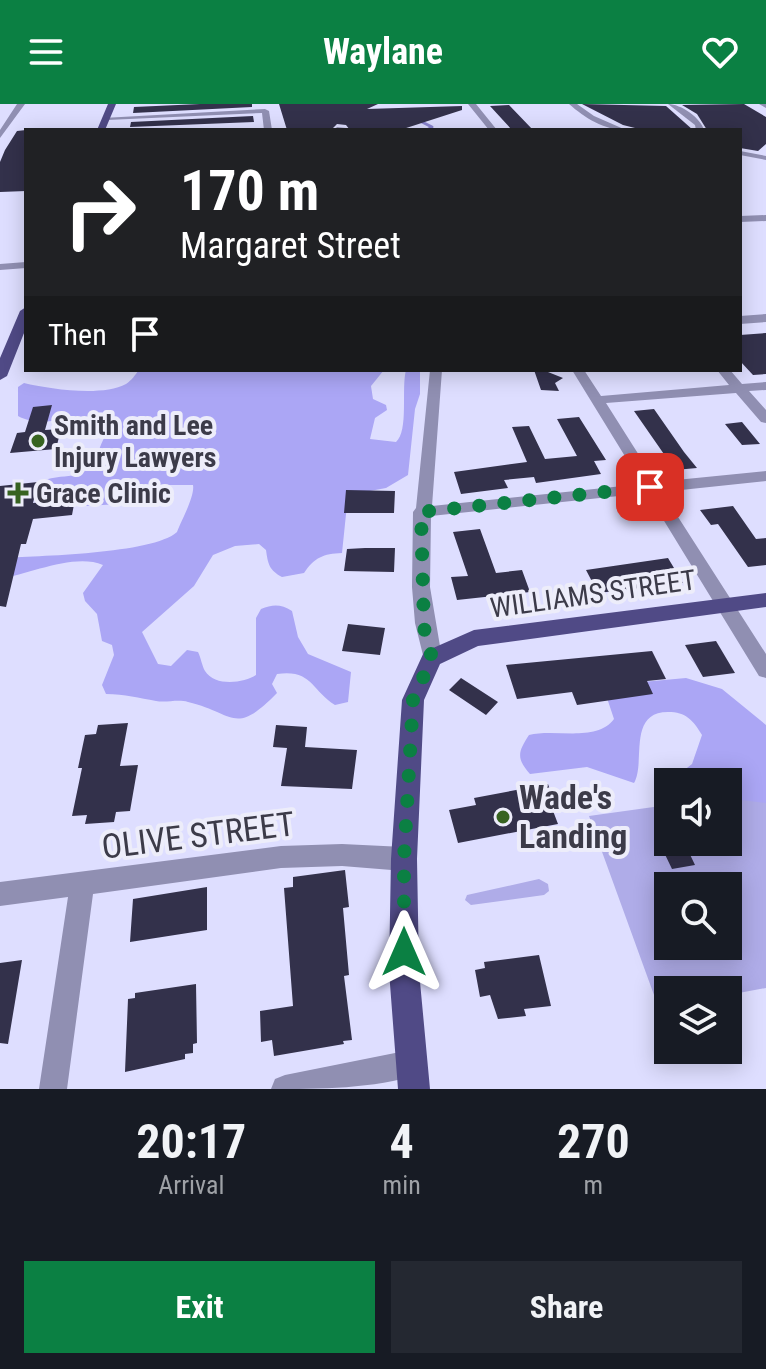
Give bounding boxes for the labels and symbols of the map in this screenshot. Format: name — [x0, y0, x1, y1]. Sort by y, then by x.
place label: Smith and Lee Injury Lawyers — [54, 409, 216, 474]
marker: Smith and Lee Injury Lawyers — [29, 432, 47, 450]
pin — [616, 453, 684, 521]
place label: Grace Clinic — [36, 477, 171, 510]
marker: Grace Clinic — [7, 482, 29, 504]
street label: WILLIAMS STREET — [488, 563, 698, 625]
place label: Wade's Landing — [519, 777, 627, 856]
street label: OLIVE STREET — [99, 803, 297, 867]
marker: Wade's Landing — [494, 808, 512, 826]
position arrow — [362, 910, 446, 994]

